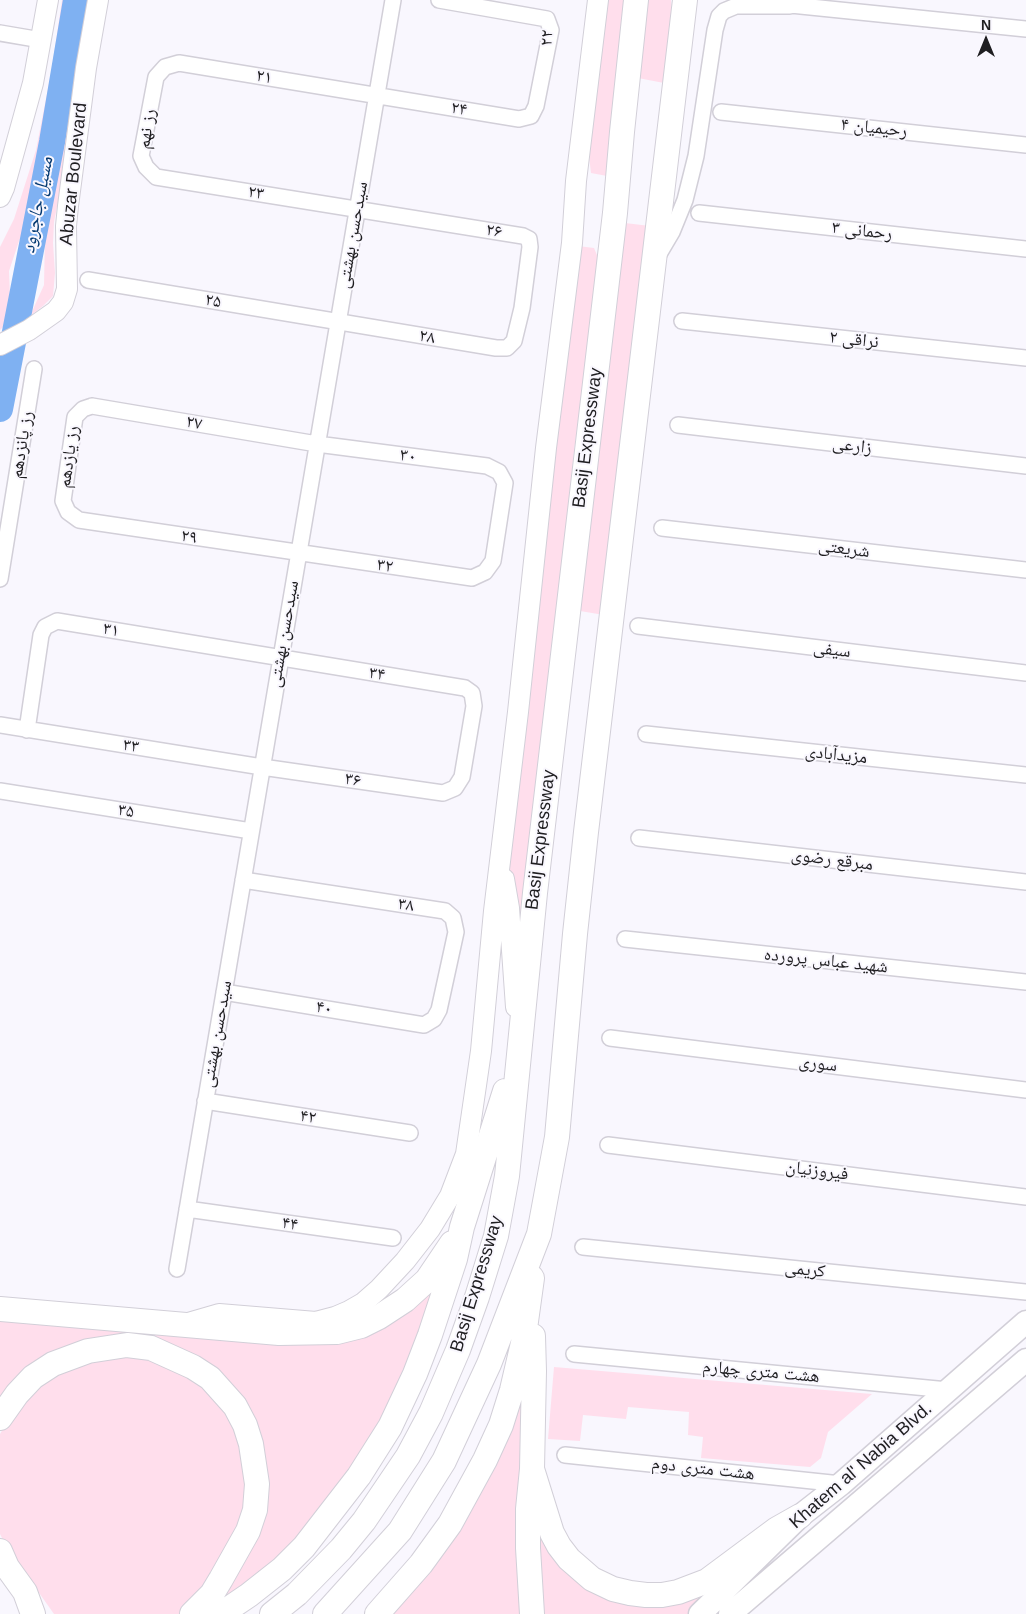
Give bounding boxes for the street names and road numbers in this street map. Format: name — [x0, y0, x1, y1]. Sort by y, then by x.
street label: ۲۲ — [536, 29, 558, 47]
street label: ۲۱ — [254, 65, 274, 89]
street label: ۲۴ — [449, 97, 469, 121]
street label: Abuzar Boulevard — [56, 102, 92, 246]
street label: رز نهم — [133, 107, 161, 151]
street label: رحیمیان ۴ — [840, 114, 908, 142]
street label: سیدحسن بهشتی — [333, 180, 373, 290]
street label: ۲۳ — [246, 181, 266, 205]
street label: رحمانی ۳ — [831, 217, 893, 245]
street label: ۲۶ — [484, 219, 504, 243]
street label: ۲۵ — [203, 289, 223, 313]
street label: ۲۸ — [417, 325, 437, 349]
street label: نراقی ۲ — [828, 327, 880, 353]
street label: Basij Expressway — [569, 367, 607, 509]
street label: رز پانزدهم — [6, 410, 38, 480]
street label: ۲۷ — [184, 411, 204, 435]
street label: رز یازدهم — [54, 424, 84, 490]
street label: زارعی — [831, 433, 873, 459]
street label: ۳۰ — [399, 444, 417, 468]
street label: ۲۹ — [179, 525, 199, 549]
street label: شریعتی — [817, 535, 871, 563]
street label: ۳۲ — [375, 554, 395, 578]
street label: سیدحسن بهشتی — [264, 579, 304, 689]
street label: ۳۱ — [101, 618, 121, 642]
street label: سیفی — [812, 637, 852, 663]
street label: ۳۴ — [367, 662, 387, 686]
street label: ۳۳ — [121, 734, 141, 758]
street label: مزیدآبادی — [804, 741, 868, 769]
street label: ۳۶ — [343, 768, 363, 792]
street label: Basij Expressway — [522, 769, 560, 911]
street label: ۳۵ — [116, 799, 136, 823]
street label: مبرقع رضوی — [790, 844, 874, 876]
street label: ۳۸ — [396, 893, 416, 917]
street label: شهید عباس پرورده — [763, 944, 889, 978]
street label: سیدحسن بهشتی — [197, 979, 237, 1089]
street label: ۴۰ — [314, 996, 334, 1020]
street label: سوری — [798, 1051, 838, 1077]
street label: ۴۲ — [298, 1105, 318, 1129]
street label: فیروزنیان — [784, 1156, 850, 1186]
street label: ۴۴ — [280, 1212, 300, 1236]
street label: Basij Expressway — [446, 1213, 508, 1355]
street label: کریمی — [784, 1257, 826, 1283]
street label: هشت متری چهارم — [702, 1356, 820, 1388]
street label: Khatem al' Nabia Blvd. — [785, 1398, 937, 1534]
street label: هشت متری دوم — [650, 1453, 756, 1485]

